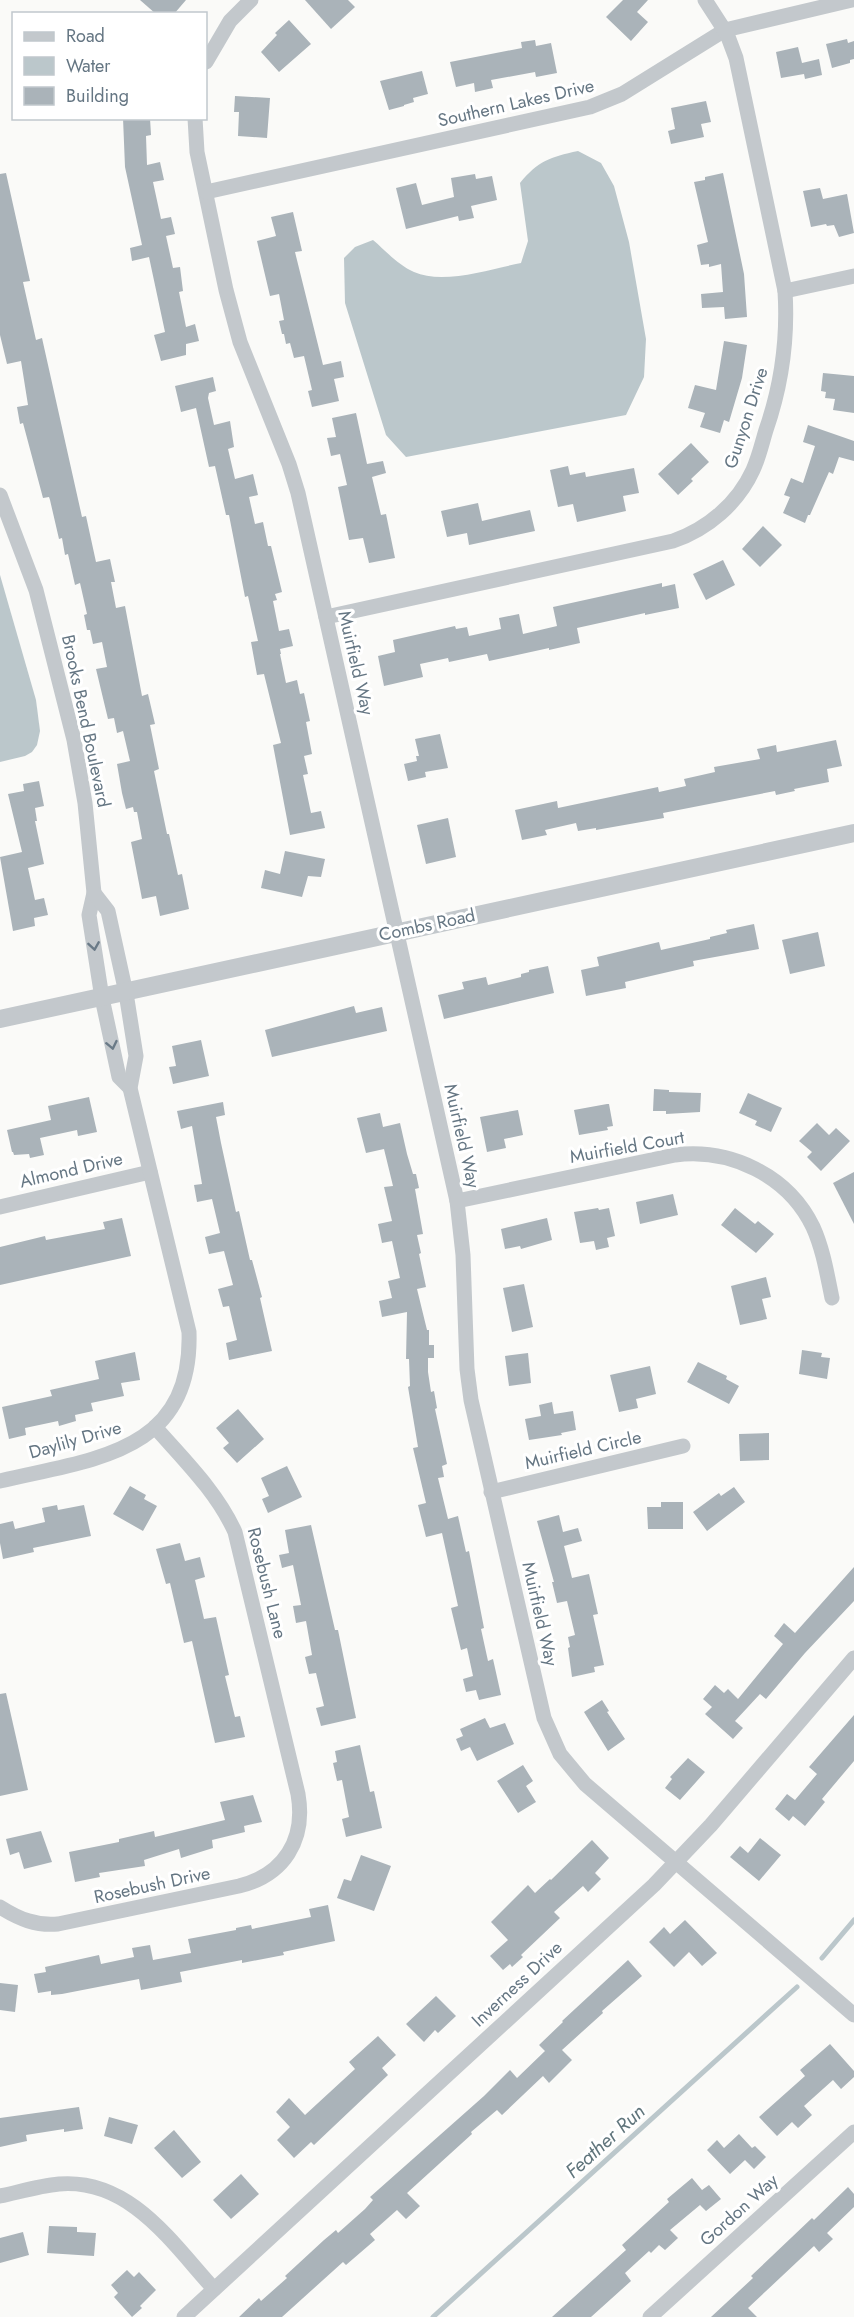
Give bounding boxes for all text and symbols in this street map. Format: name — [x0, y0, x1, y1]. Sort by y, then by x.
legend — [12, 12, 207, 120]
text: Road — [66, 23, 105, 49]
text: Water — [66, 53, 111, 79]
street label: Southern Lakes Drive — [435, 72, 597, 134]
text: Building — [66, 83, 129, 109]
street label: Gunyon Drive — [717, 364, 775, 472]
street label: Muirfield Way — [331, 608, 381, 718]
street label: Brooks Bend Boulevard — [55, 632, 117, 810]
street label: Combs Road — [376, 902, 478, 948]
one-way arrow — [87, 941, 99, 950]
one-way arrow — [105, 1040, 118, 1050]
street label: Muirfield Way — [437, 1081, 487, 1191]
street label: Muirfield Court — [568, 1124, 687, 1170]
street label: Almond Drive — [17, 1146, 125, 1194]
street label: Daylily Drive — [26, 1414, 124, 1466]
street label: Muirfield Circle — [522, 1424, 644, 1476]
street label: Rosebush Lane — [241, 1525, 293, 1641]
street label: Muirfield Way — [515, 1559, 565, 1669]
street label: Rosebush Drive — [91, 1860, 213, 1910]
street label: Inverness Drive — [466, 1935, 568, 2033]
water label: Feather Run — [559, 2098, 652, 2185]
street label: Gordon Way — [694, 2168, 784, 2252]

